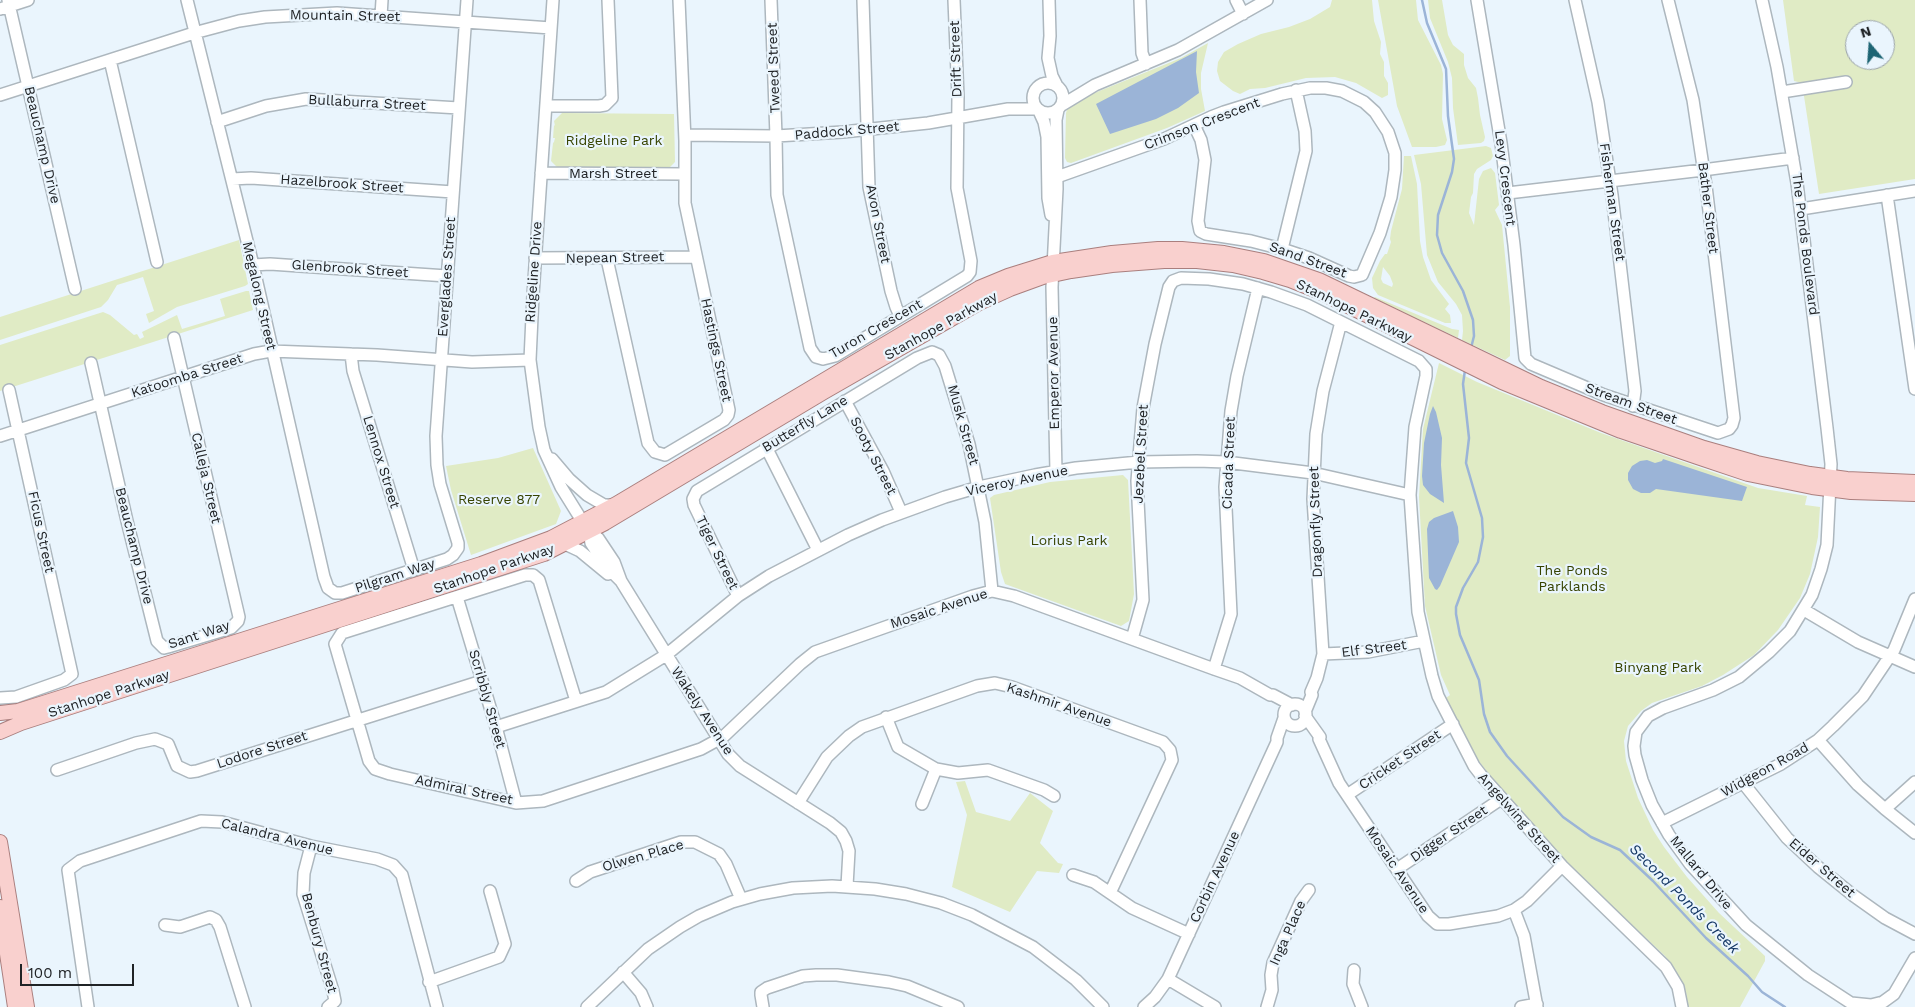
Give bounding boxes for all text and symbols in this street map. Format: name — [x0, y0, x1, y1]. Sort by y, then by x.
street label: Mountain Street — [290, 7, 400, 25]
street label: Drift Street — [946, 20, 966, 98]
north arrow — [1845, 20, 1895, 70]
street label: Tweed Street — [764, 22, 784, 114]
text: N — [1858, 22, 1873, 41]
street label: Beauchamp Drive — [20, 85, 64, 205]
street label: Bullaburra Street — [308, 92, 426, 114]
street label: Crimson Crescent — [1142, 94, 1262, 154]
street label: Paddock Street — [794, 118, 900, 144]
street label: Levy Crescent — [1491, 129, 1519, 227]
park label: Ridgeline Park — [566, 133, 662, 149]
street label: Fisherman Street — [1595, 142, 1629, 262]
street label: Bather Street — [1694, 161, 1722, 255]
street label: Marsh Street — [569, 166, 657, 182]
street label: Hazelbrook Street — [280, 171, 404, 197]
street label: The Ponds Boulevard — [1788, 172, 1822, 316]
street label: Avon Street — [862, 183, 894, 265]
street label: Everglades Street — [434, 217, 460, 337]
street label: Ridgeline Drive — [522, 221, 546, 323]
street label: Sand Street — [1267, 238, 1349, 282]
street label: Megalong Street — [238, 240, 280, 352]
street label: Nepean Street — [566, 249, 664, 267]
street label: Glenbrook Street — [291, 257, 409, 281]
street label: Stanhope Parkway — [1293, 276, 1415, 346]
street label: Stanhope Parkway — [882, 288, 1000, 364]
street label: Turon Crescent — [827, 296, 925, 362]
street label: Hastings Street — [697, 297, 735, 403]
street label: Emperor Avenue — [1045, 316, 1063, 430]
street label: Katoomba Street — [129, 350, 245, 402]
street label: Stream Street — [1583, 380, 1679, 428]
street label: Musk Street — [944, 383, 982, 467]
street label: Butterfly Lane — [759, 392, 851, 456]
street label: Jezebel Street — [1130, 404, 1152, 504]
street label: Lennox Street — [359, 414, 403, 510]
street label: Sooty Street — [846, 414, 900, 498]
street label: Cicada Street — [1219, 416, 1239, 510]
street label: Calleja Street — [187, 431, 225, 525]
street label: Viceroy Avenue — [964, 462, 1070, 500]
street label: Dragonfly Street — [1306, 466, 1326, 578]
street label: Beauchamp Drive — [111, 486, 157, 606]
street label: Ficus Street — [24, 490, 58, 574]
park label: Reserve 877 — [458, 492, 540, 508]
street label: Tiger Street — [692, 513, 742, 593]
park label: Lorius Park — [1031, 533, 1107, 549]
street label: Stanhope Parkway — [431, 540, 557, 598]
street label: Pilgram Way — [353, 555, 437, 597]
park label: The Ponds Parklands — [1536, 563, 1608, 596]
street label: Mosaic Avenue — [888, 585, 990, 633]
street label: Sant Way — [166, 617, 232, 653]
street label: Elf Street — [1340, 637, 1408, 661]
street label: Scribbly Street — [465, 648, 509, 750]
park label: Binyang Park — [1614, 660, 1702, 676]
street label: Wakely Avenue — [667, 664, 737, 758]
street label: Stanhope Parkway — [46, 666, 172, 722]
street label: Kashmir Avenue — [1004, 679, 1114, 731]
street label: Cricket Street — [1356, 726, 1444, 794]
street label: Lodore Street — [215, 727, 309, 773]
street label: Widgeon Road — [1718, 739, 1812, 801]
street label: Angelwing Street — [1474, 769, 1564, 867]
street label: Admiral Street — [414, 771, 514, 809]
street label: Digger Street — [1407, 802, 1491, 866]
street label: Calandra Avenue — [219, 815, 335, 859]
street label: Mosaic Avenue — [1362, 823, 1432, 917]
street label: Corbin Avenue — [1186, 829, 1244, 925]
street label: Mallard Drive — [1666, 833, 1736, 913]
street label: Eider Street — [1785, 835, 1859, 901]
street label: Olwen Place — [600, 836, 686, 876]
water label: Second Ponds Creek — [1625, 840, 1743, 958]
street label: Benbury Street — [298, 891, 340, 995]
street label: Inga Place — [1266, 898, 1310, 968]
scale bar — [22, 954, 136, 986]
text: 100 m — [28, 964, 72, 982]

